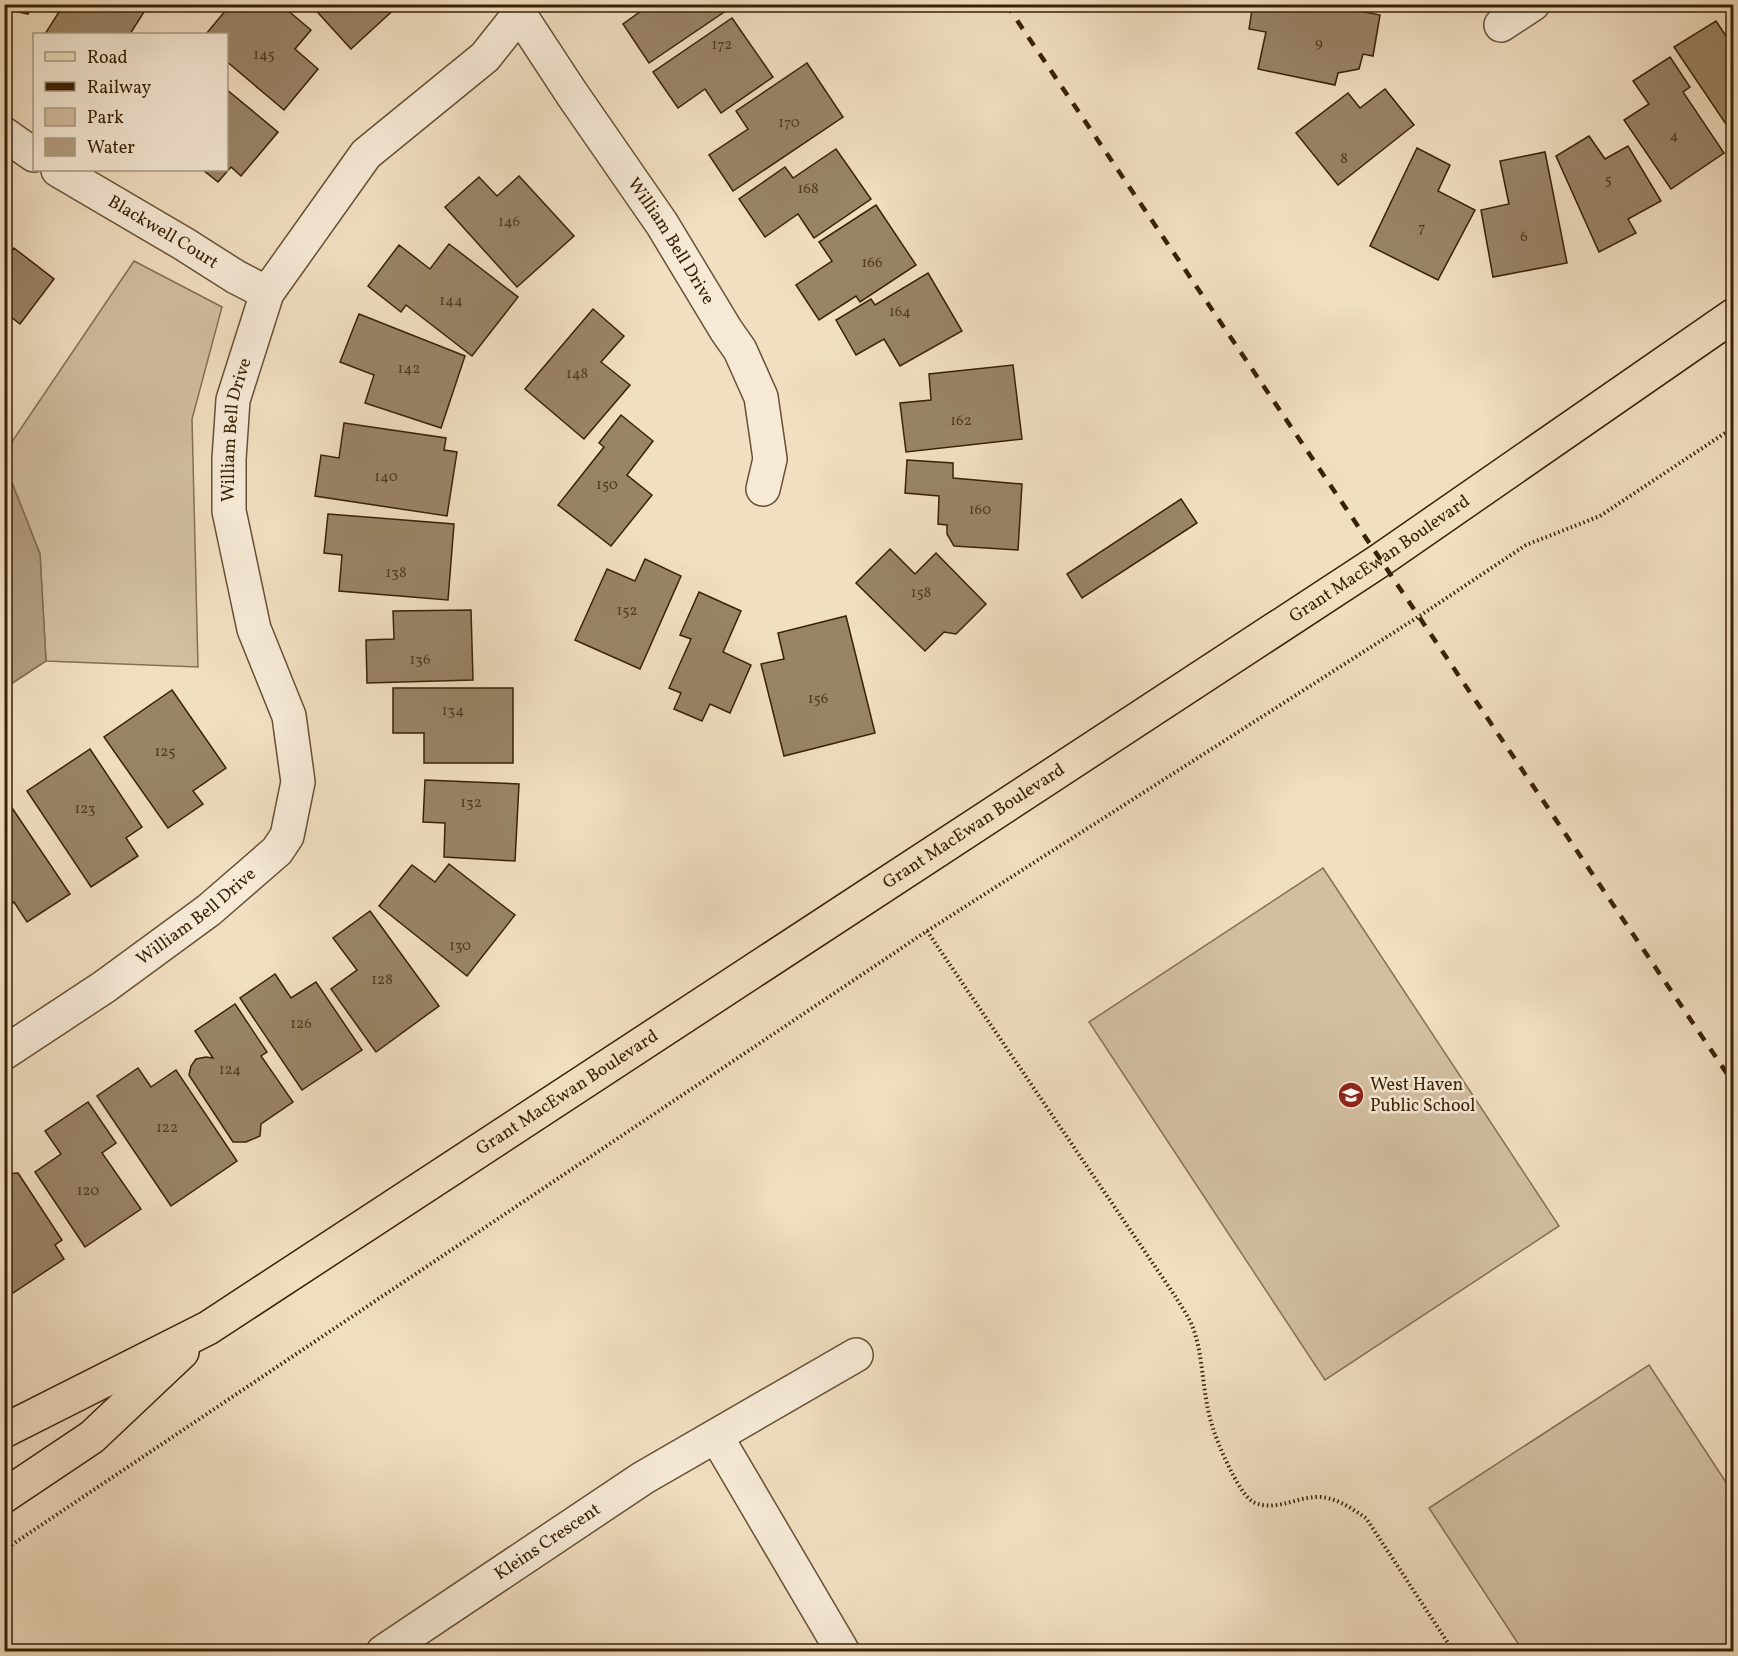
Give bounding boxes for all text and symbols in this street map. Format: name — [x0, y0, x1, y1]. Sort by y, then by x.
legend — [33, 33, 228, 171]
house number: 9 — [1315, 33, 1323, 54]
house number: 172 — [712, 35, 732, 56]
house number: 145 — [253, 45, 275, 66]
text: Road — [87, 46, 128, 71]
text: Railway — [87, 76, 151, 101]
text: Park — [87, 106, 124, 131]
house number: 170 — [778, 113, 800, 134]
house number: 4 — [1670, 126, 1679, 147]
text: Water — [87, 136, 135, 161]
house number: 8 — [1340, 149, 1348, 170]
house number: 5 — [1604, 170, 1612, 191]
street label: William Bell Drive — [621, 173, 720, 309]
house number: 168 — [797, 179, 819, 200]
street label: Blackwell Court — [103, 189, 223, 275]
house number: 146 — [498, 212, 520, 233]
house number: 7 — [1418, 218, 1426, 239]
house number: 6 — [1520, 227, 1528, 248]
house number: 166 — [861, 253, 883, 274]
house number: 144 — [439, 291, 463, 312]
house number: 164 — [889, 302, 911, 323]
street label: William Bell Drive — [216, 355, 258, 502]
house number: 142 — [398, 359, 420, 380]
house number: 148 — [566, 364, 588, 385]
house number: 162 — [950, 411, 972, 432]
house number: 140 — [374, 467, 398, 488]
house number: 150 — [596, 475, 618, 496]
street label: Grant MacEwan Boulevard — [1284, 489, 1475, 629]
house number: 160 — [969, 500, 991, 521]
house number: 138 — [385, 563, 407, 584]
house number: 158 — [911, 583, 931, 604]
house number: 152 — [616, 601, 638, 622]
house number: 136 — [409, 650, 431, 671]
house number: 156 — [808, 689, 828, 710]
house number: 134 — [442, 701, 464, 722]
house number: 125 — [154, 742, 176, 763]
street label: Grant MacEwan Boulevard — [878, 758, 1070, 895]
house number: 132 — [460, 793, 482, 814]
house number: 123 — [74, 799, 96, 820]
street label: William Bell Drive — [132, 862, 262, 971]
house number: 130 — [449, 936, 471, 957]
house number: 128 — [371, 970, 393, 991]
house number: 126 — [290, 1014, 312, 1035]
street label: Grant MacEwan Boulevard — [471, 1024, 663, 1162]
house number: 124 — [219, 1060, 241, 1081]
place label: West Haven Public School — [1370, 1073, 1475, 1119]
school or university icon: West Haven Public School — [1336, 1080, 1366, 1110]
house number: 122 — [156, 1118, 178, 1139]
house number: 120 — [77, 1181, 99, 1202]
street label: Kleins Crescent — [490, 1497, 606, 1586]

